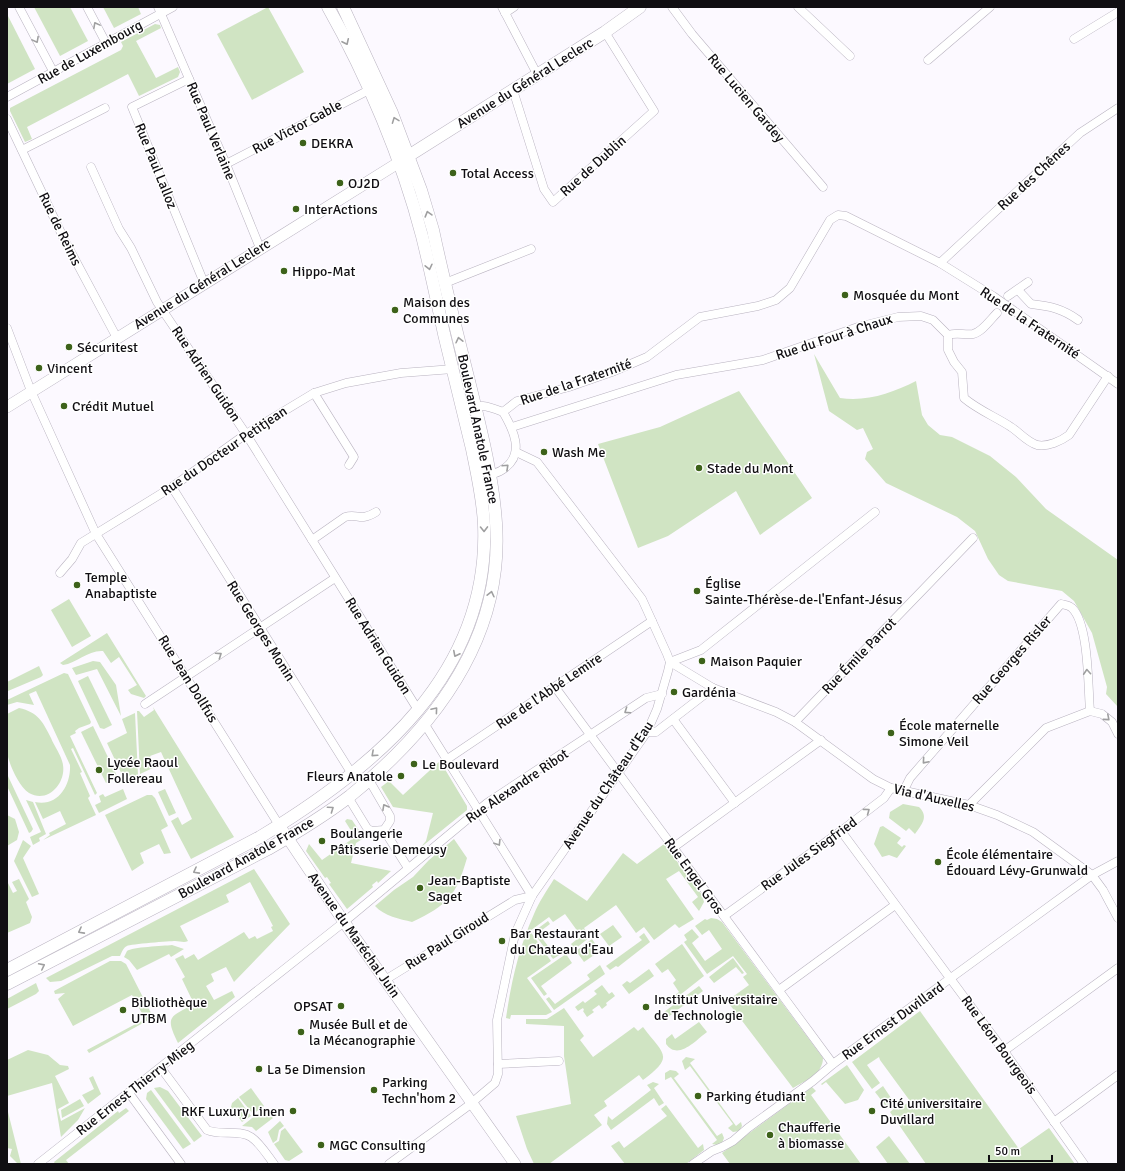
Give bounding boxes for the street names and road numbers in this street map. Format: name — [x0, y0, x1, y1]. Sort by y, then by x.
street label: Rue de Luxembourg — [35, 16, 145, 88]
street label: Avenue du Général Leclerc — [453, 34, 597, 132]
street label: Rue Lucien Gardey — [704, 50, 788, 146]
street label: Rue Paul Verlaine — [183, 80, 239, 182]
street label: Rue Victor Gable — [249, 96, 345, 158]
street label: Rue Paul Lalloz — [131, 121, 181, 211]
street label: Rue de Dublin — [557, 132, 629, 200]
street label: Rue des Chênes — [994, 138, 1074, 214]
street label: Rue de Reims — [35, 189, 85, 269]
street label: Avenue du Général Leclerc — [130, 235, 274, 333]
street label: Rue de la Fraternité — [977, 283, 1083, 363]
street label: Rue du Four à Chaux — [774, 310, 895, 364]
street label: Rue Adrien Guidon — [168, 323, 244, 425]
street label: Boulevard Anatole France — [454, 353, 502, 505]
street label: Rue de la Fraternité — [518, 355, 634, 409]
street label: Rue du Docteur Petitjean — [158, 402, 290, 500]
street label: Rue Georges Monin — [223, 578, 299, 684]
street label: Rue Adrien Guidon — [341, 594, 415, 698]
street label: Rue Georges Risler — [969, 611, 1056, 708]
street label: Rue Émile Parrot — [818, 614, 900, 698]
street label: Rue Jean Dollfus — [154, 632, 222, 726]
street label: Rue de l'Abbé Lemire — [493, 649, 605, 733]
street label: Avenue du Château d'Eau — [559, 718, 657, 852]
street label: Rue Alexandre Ribot — [462, 745, 572, 827]
street label: Via d'Auxelles — [892, 780, 976, 816]
street label: Rue Jules Siegfried — [758, 813, 860, 895]
street label: Boulevard Anatole France — [175, 814, 317, 902]
street label: Rue Engel Gros — [661, 834, 727, 918]
street label: Avenue du Maréchal Juin — [304, 869, 404, 1001]
street label: Rue Paul Giroud — [402, 909, 492, 973]
street label: Rue Ernest Duvillard — [839, 978, 947, 1064]
street label: Rue Léon Bourgeois — [958, 992, 1040, 1098]
street label: Rue Ernest Thierry-Mieg — [73, 1037, 197, 1139]

